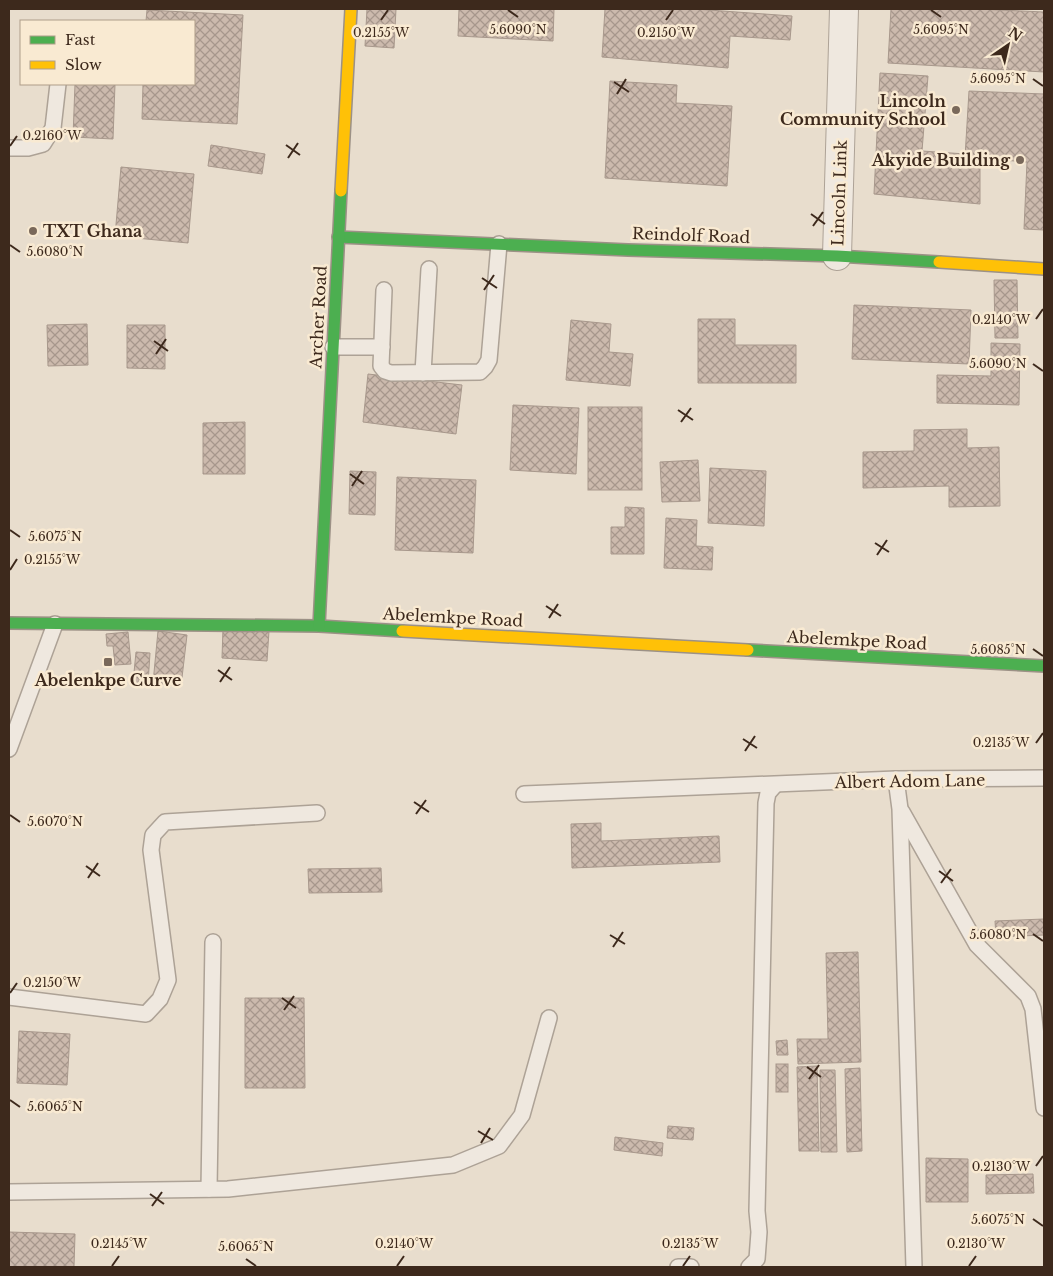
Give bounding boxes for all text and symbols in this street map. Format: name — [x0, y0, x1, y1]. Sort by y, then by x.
legend — [20, 20, 195, 85]
north arrow — [983, 20, 1033, 70]
text: 5.6090°N — [489, 22, 547, 37]
text: 5.6095°N — [913, 22, 969, 37]
text: N — [1005, 23, 1026, 45]
text: 0.2155°W — [353, 25, 410, 40]
text: 0.2150°W — [637, 25, 696, 40]
text: Fast — [65, 30, 96, 49]
text: Slow — [65, 55, 102, 74]
text: 5.6095°N — [970, 71, 1026, 86]
place label: Lincoln Community School — [780, 91, 946, 129]
marker: Lincoln Community School — [950, 104, 962, 116]
text: 0.2160°W — [23, 128, 82, 143]
street label: Lincoln Link — [827, 140, 851, 246]
place label: Akyide Building — [871, 150, 1011, 170]
marker: Akyide Building — [1014, 154, 1026, 166]
place label: TXT Ghana — [43, 221, 142, 241]
street label: Reindolf Road — [631, 223, 751, 247]
marker: TXT Ghana — [27, 225, 39, 237]
text: 5.6080°N — [27, 244, 84, 259]
street label: Archer Road — [305, 265, 331, 370]
text: 0.2140°W — [972, 312, 1031, 327]
text: 5.6090°N — [969, 356, 1027, 371]
text: 5.6075°N — [28, 529, 82, 544]
text: 0.2155°W — [24, 552, 81, 567]
street label: Abelemkpe Road — [381, 603, 524, 631]
street label: Abelemkpe Road — [785, 626, 928, 654]
text: 5.6085°N — [970, 642, 1026, 657]
marker: Abelenkpe Curve — [102, 656, 114, 668]
place label: Abelenkpe Curve — [34, 670, 181, 690]
text: 0.2135°W — [973, 735, 1030, 750]
street label: Albert Adom Lane — [834, 770, 985, 792]
text: 5.6070°N — [27, 814, 83, 829]
text: 5.6080°N — [970, 927, 1027, 942]
text: 0.2150°W — [23, 975, 82, 990]
text: 5.6065°N — [27, 1099, 83, 1114]
text: 0.2130°W — [972, 1159, 1031, 1174]
text: 5.6075°N — [971, 1212, 1025, 1227]
text: 0.2145°W — [91, 1236, 148, 1251]
text: 0.2140°W — [375, 1236, 434, 1251]
text: 0.2135°W — [662, 1236, 719, 1251]
text: 0.2130°W — [947, 1236, 1006, 1251]
text: 5.6065°N — [218, 1239, 274, 1254]

